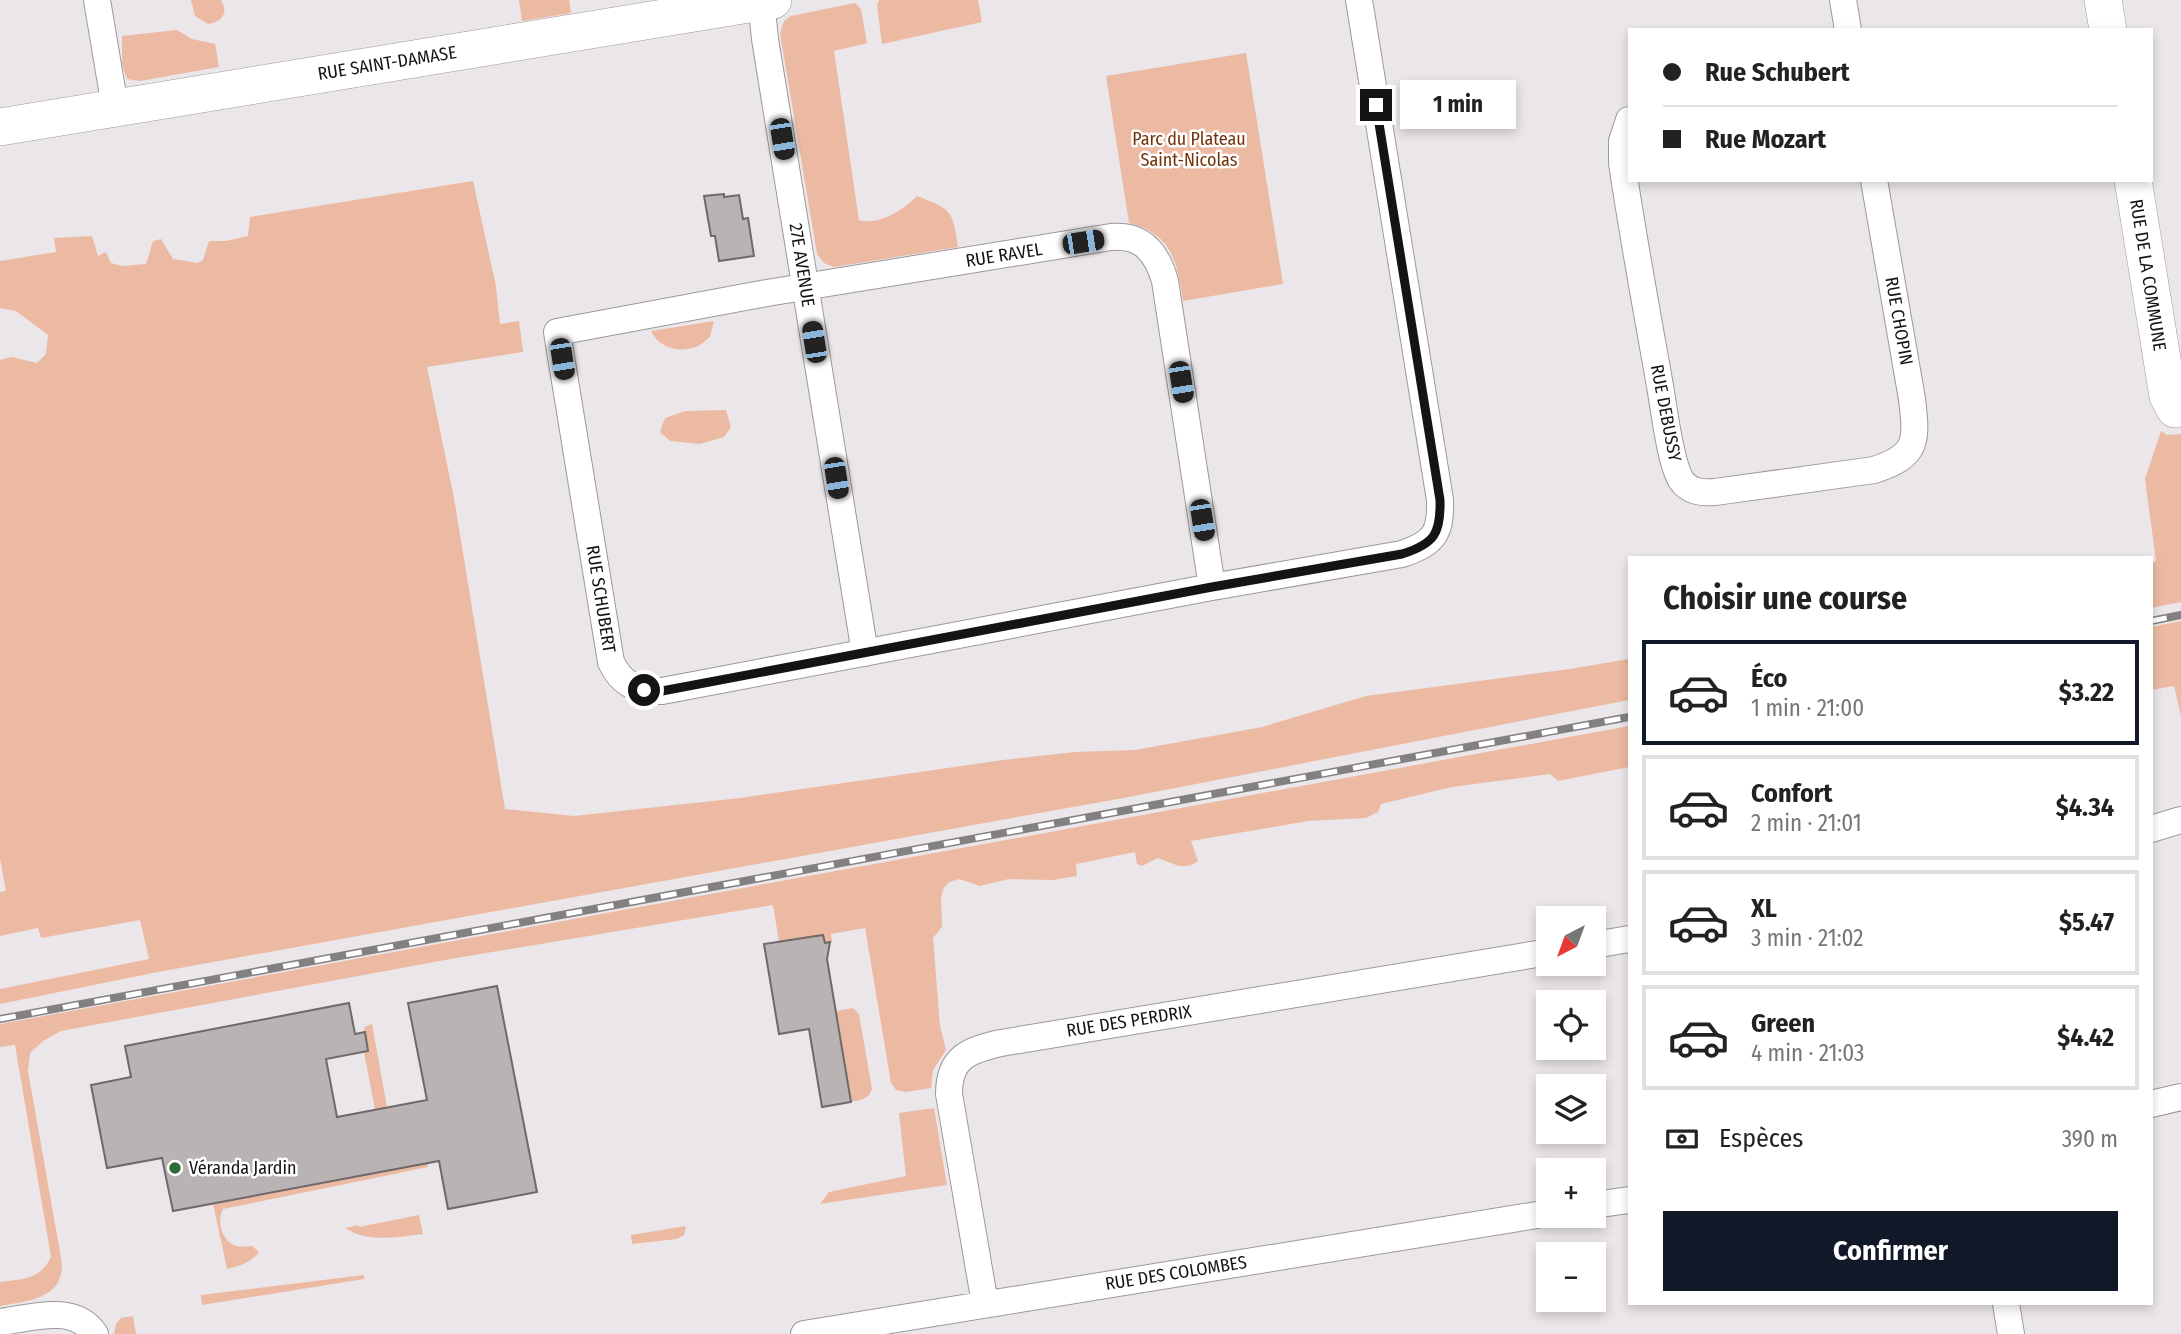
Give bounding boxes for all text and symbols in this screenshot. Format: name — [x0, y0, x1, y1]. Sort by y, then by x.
street label: RUE SAINT-DAMASE — [316, 41, 458, 85]
text: Rue Schubert — [1705, 57, 1850, 88]
callout: 1 min — [1400, 80, 1516, 130]
route end — [1360, 89, 1392, 121]
text: 1 min — [1433, 90, 1483, 118]
car — [769, 117, 796, 161]
text: Rue Mozart — [1705, 124, 1826, 155]
park label: Parc du Plateau Saint-Nicolas — [1132, 128, 1246, 171]
street label: RUE DE LA COMMUNE — [2125, 198, 2171, 352]
street label: 27E AVENUE — [785, 222, 819, 308]
car — [1061, 228, 1106, 256]
street label: RUE RAVEL — [964, 238, 1044, 272]
street label: RUE CHOPIN — [1880, 275, 1918, 367]
car — [801, 320, 828, 364]
car — [549, 337, 576, 381]
car — [1168, 360, 1195, 404]
street label: RUE DEBUSSY — [1646, 363, 1686, 463]
car — [823, 456, 850, 500]
car — [1189, 498, 1216, 542]
street label: RUE SCHUBERT — [582, 544, 620, 655]
text: Choisir une course — [1663, 579, 1907, 617]
icon: car — [1667, 661, 1730, 724]
text: Éco — [1751, 663, 1788, 694]
route start — [628, 674, 660, 706]
text: $3.22 — [2059, 677, 2114, 708]
text: 1 min · 21:00 — [1751, 694, 1864, 722]
icon: car — [1667, 776, 1730, 839]
text: Confort — [1751, 778, 1832, 809]
text: $4.34 — [2056, 792, 2114, 823]
text: 2 min · 21:01 — [1751, 809, 1862, 837]
icon: car — [1667, 891, 1730, 954]
text: XL — [1751, 893, 1777, 924]
north arrow — [1536, 906, 1606, 976]
map controls — [1536, 906, 1606, 1312]
text: $5.47 — [2059, 907, 2114, 938]
text: 3 min · 21:02 — [1751, 924, 1863, 952]
button: locate — [1536, 990, 1606, 1060]
street label: RUE DES PERDRIX — [1065, 1000, 1193, 1042]
icon: car — [1667, 1006, 1730, 1069]
text: Green — [1751, 1008, 1815, 1039]
text: $4.42 — [2057, 1022, 2114, 1053]
text: 4 min · 21:03 — [1751, 1039, 1864, 1067]
button: layers — [1536, 1074, 1606, 1144]
icon: cash — [1663, 1120, 1701, 1158]
text: Espèces — [1719, 1123, 1803, 1154]
text: 390 m — [2062, 1125, 2118, 1153]
place label: Véranda Jardin — [189, 1157, 297, 1179]
button: + — [1536, 1158, 1606, 1228]
marker: Véranda Jardin — [167, 1160, 183, 1176]
button: Confirmer — [1663, 1211, 2118, 1291]
button: − — [1536, 1242, 1606, 1312]
street label: RUE DES COLOMBES — [1104, 1251, 1248, 1295]

